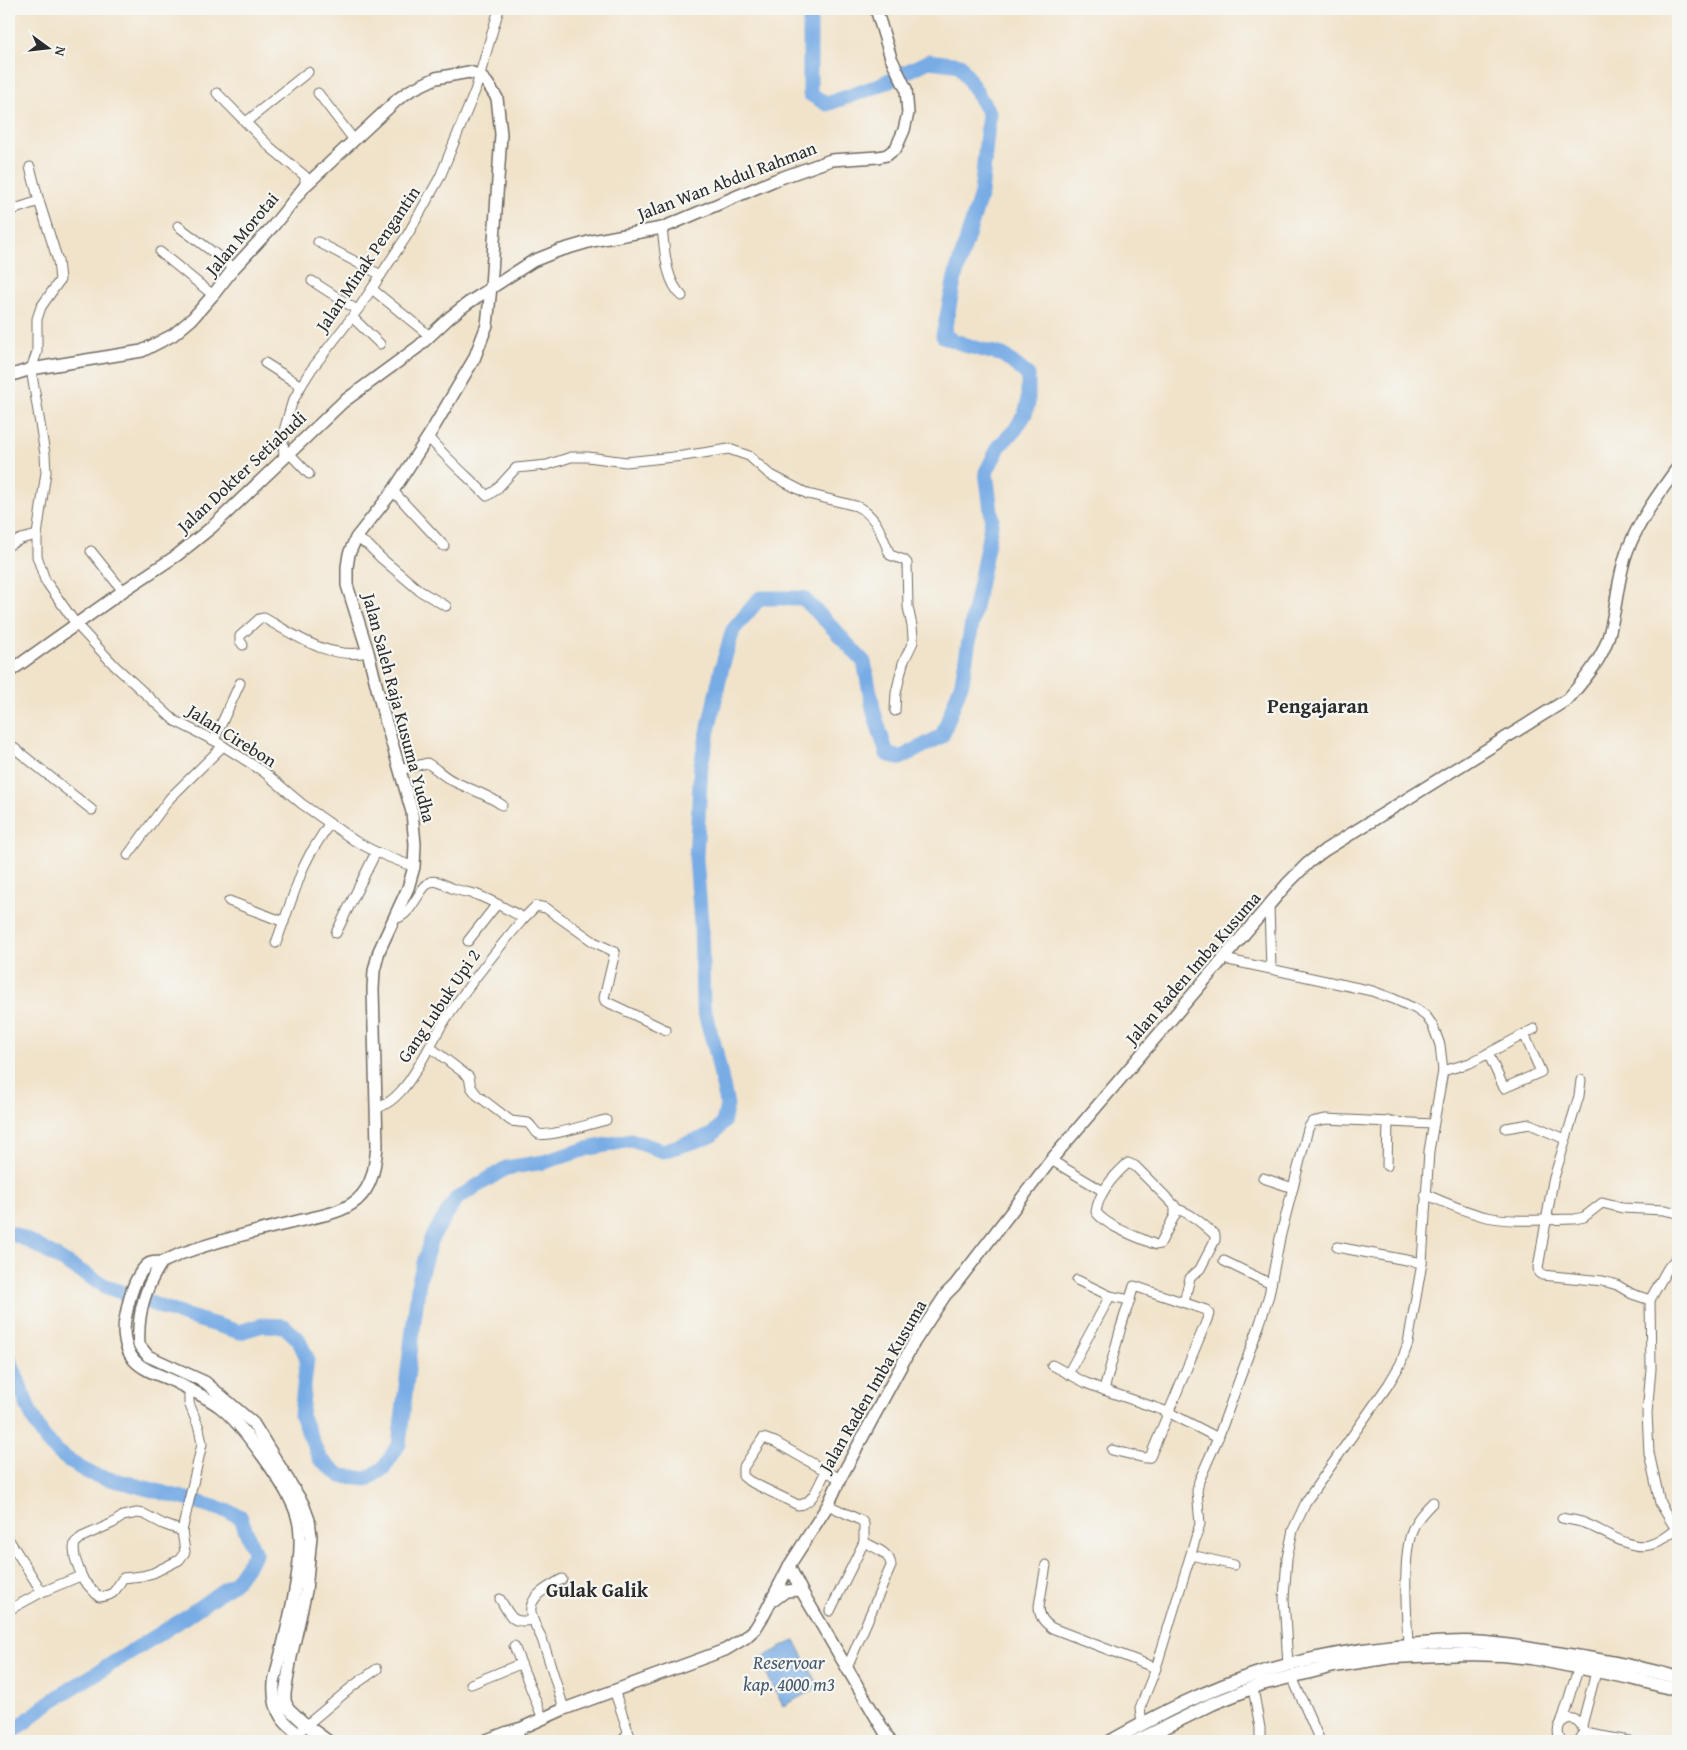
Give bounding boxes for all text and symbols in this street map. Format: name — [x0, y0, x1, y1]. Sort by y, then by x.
north arrow — [22, 22, 72, 72]
text: N — [50, 44, 71, 59]
street label: Jalan Wan Abdul Rahman — [631, 134, 820, 228]
street label: Jalan Minak Pengantin — [308, 180, 426, 339]
street label: Jalan Morotai — [197, 186, 285, 283]
street label: Jalan Dokter Setiabudi — [170, 404, 312, 540]
street label: Jalan Saleh Raja Kusuma Yudha — [355, 588, 443, 826]
district label: Pengajaran — [1267, 691, 1369, 720]
street label: Jalan Cirebon — [181, 696, 282, 774]
street label: Jalan Raden Imba Kusuma — [1117, 885, 1267, 1052]
street label: Gang Lubuk Upi 2 — [390, 943, 487, 1068]
street label: Jalan Raden Imba Kusuma — [811, 1294, 933, 1479]
district label: Gulak Galik — [546, 1575, 649, 1604]
water label: Reservoar kap. 4000 m3 — [743, 1648, 835, 1698]

